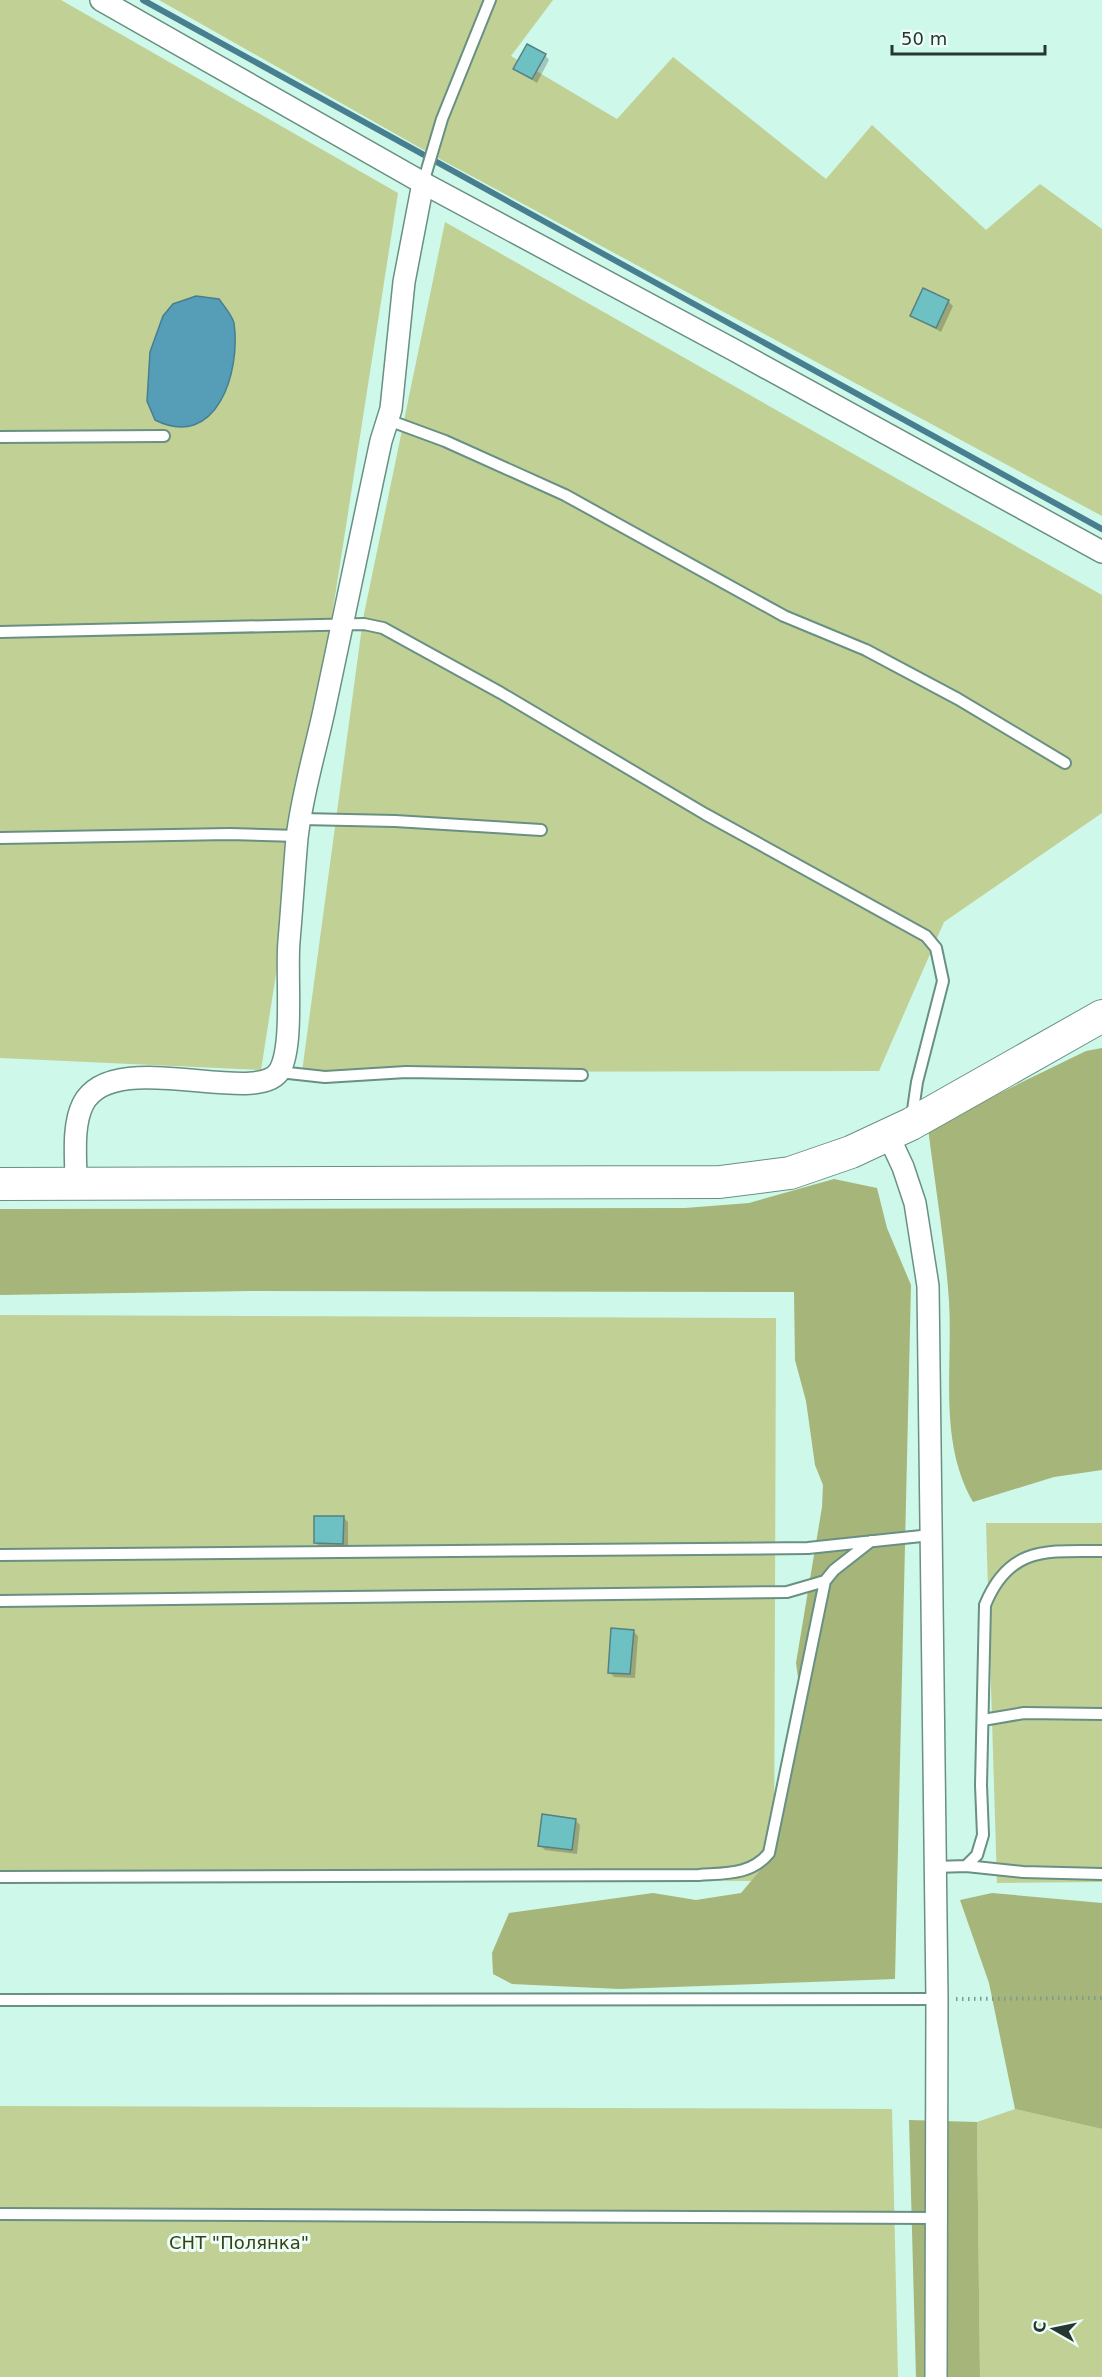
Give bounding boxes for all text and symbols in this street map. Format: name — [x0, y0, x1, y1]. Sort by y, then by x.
scale bar — [892, 18, 1045, 56]
text: 50 m — [901, 28, 947, 49]
park label: СНТ "Полянка" — [169, 2232, 309, 2253]
north arrow — [1024, 2299, 1084, 2359]
text: С — [1029, 2319, 1050, 2334]

